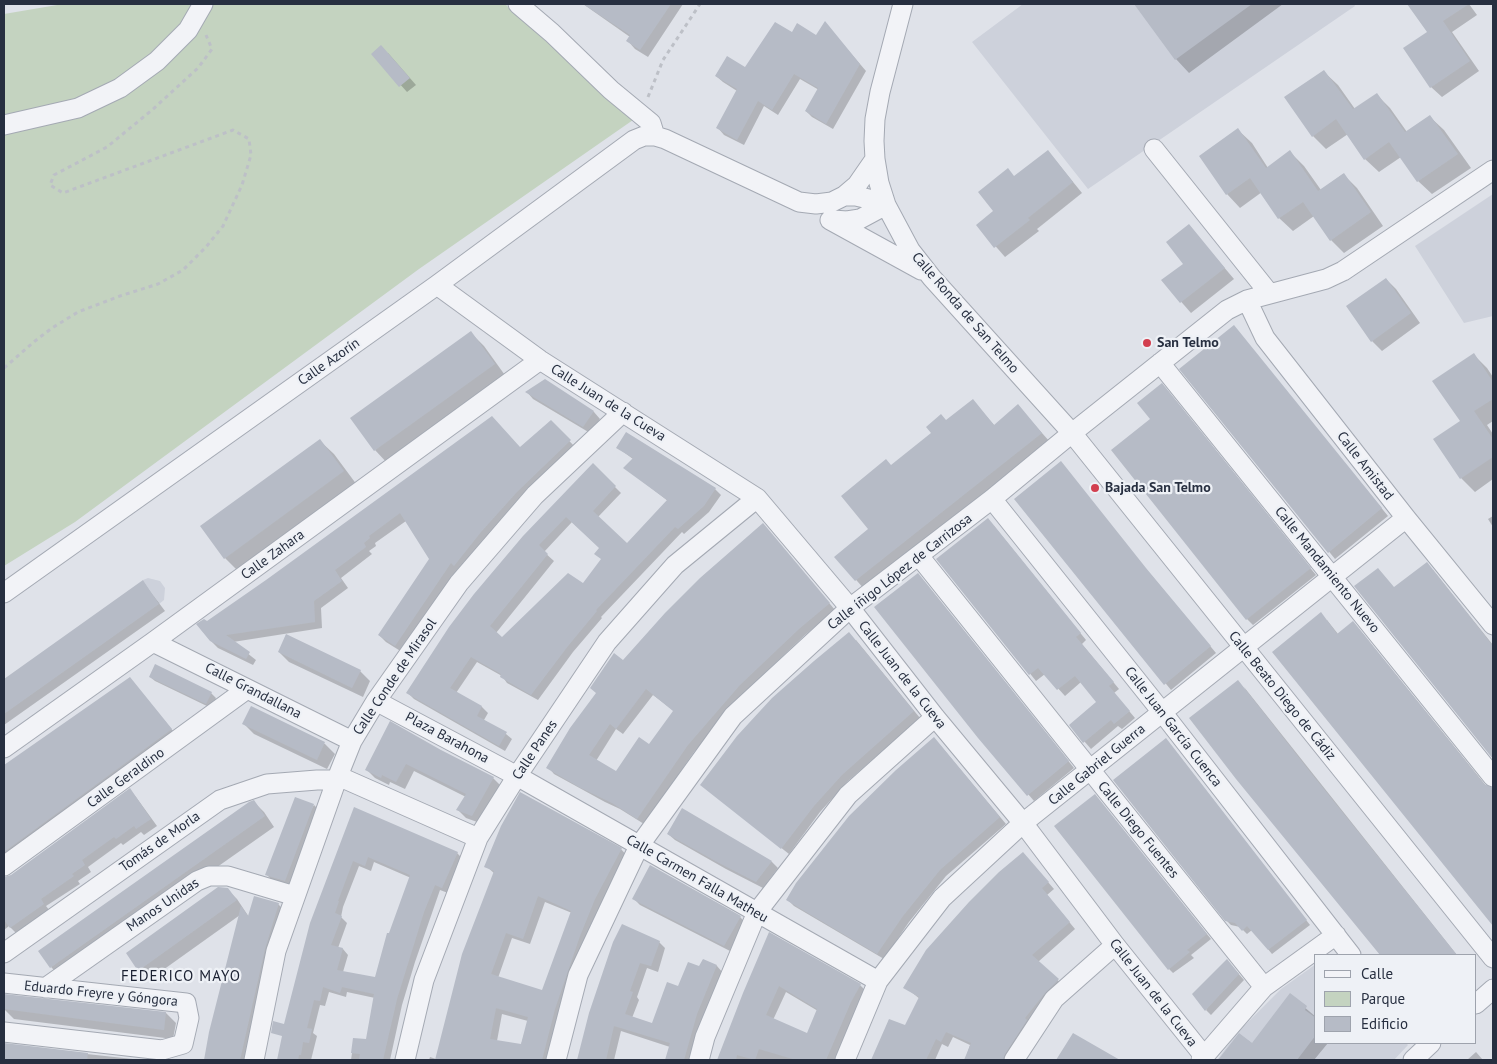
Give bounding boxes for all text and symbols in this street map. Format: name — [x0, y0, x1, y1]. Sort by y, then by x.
street label: Calle Ronda de San Telmo — [908, 249, 1022, 377]
street label: Calle Azorín — [295, 335, 363, 389]
place label: San Telmo — [1157, 335, 1219, 351]
marker: San Telmo — [1141, 337, 1153, 349]
street label: Calle Juan de la Cueva — [547, 361, 669, 445]
street label: Calle Amistad — [1333, 428, 1397, 504]
place label: Bajada San Telmo — [1105, 480, 1211, 496]
marker: Bajada San Telmo — [1089, 482, 1101, 494]
street label: Calle Mandamiento Nuevo — [1271, 504, 1383, 636]
street label: Calle íñigo López de Carrizosa — [824, 510, 976, 634]
street label: Calle Zahara — [238, 526, 308, 584]
street label: Calle Conde de Mirasol — [350, 615, 440, 739]
street label: Calle Juan de la Cueva — [855, 618, 949, 732]
street label: Calle Beato Diego de Cádiz — [1225, 628, 1339, 764]
street label: Calle Grandallana — [202, 659, 304, 723]
street label: Calle Juan García Cuenca — [1121, 664, 1225, 790]
street label: Plaza Barahona — [402, 709, 492, 767]
street label: Calle Panes — [509, 717, 561, 783]
street label: Calle Gabriel Guerra — [1045, 721, 1149, 809]
street label: Calle Geraldino — [84, 744, 168, 812]
street label: Calle Diego Fuentes — [1094, 778, 1182, 882]
street label: Tomás de Morla — [117, 808, 203, 876]
street label: Calle Carmen Falla Matheu — [623, 831, 771, 927]
street label: Manos Unidas — [124, 875, 202, 935]
street label: Calle Juan de la Cueva — [1106, 936, 1200, 1050]
legend — [1314, 954, 1477, 1044]
text: Calle — [1361, 964, 1393, 983]
district label: FEDERICO MAYO — [119, 968, 243, 986]
street label: Eduardo Freyre y Góngora — [23, 978, 179, 1010]
text: Parque — [1361, 989, 1405, 1008]
text: Edificio — [1361, 1014, 1408, 1033]

